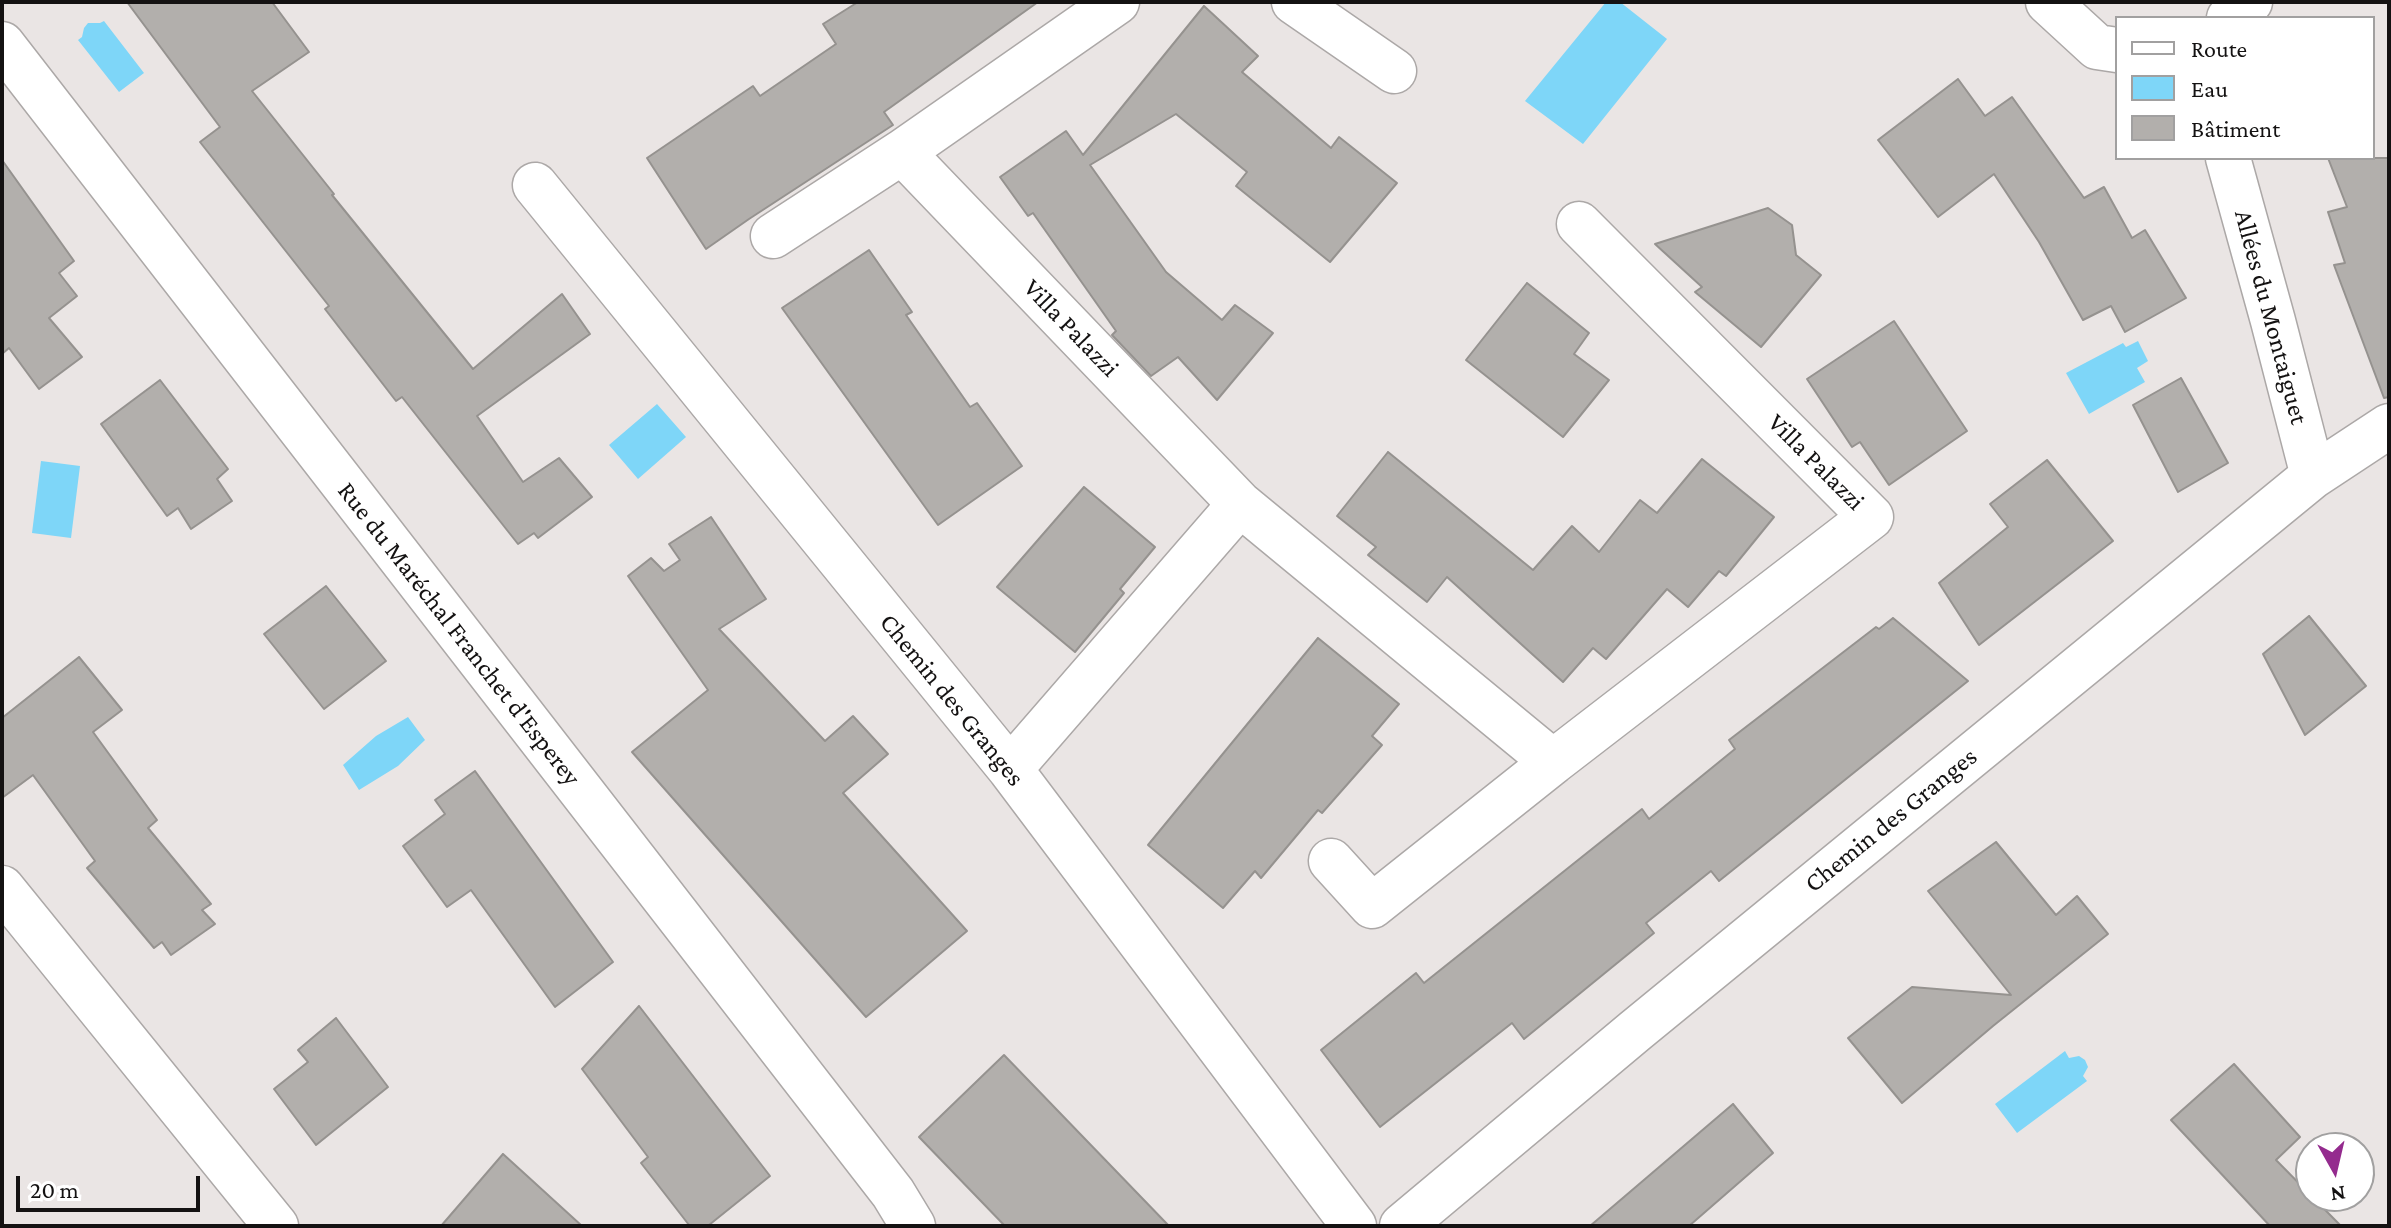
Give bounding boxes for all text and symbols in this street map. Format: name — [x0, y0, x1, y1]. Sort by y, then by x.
legend — [2115, 16, 2375, 160]
text: Route — [2191, 35, 2247, 62]
text: Eau — [2191, 75, 2228, 102]
text: Bâtiment — [2191, 115, 2280, 142]
street label: Allées du Montaiguet — [2227, 206, 2315, 428]
street label: Villa Palazzi — [1017, 272, 1125, 384]
street label: Villa Palazzi — [1761, 407, 1871, 517]
street label: Rue du Maréchal Franchet d'Esperey — [331, 476, 587, 792]
street label: Chemin des Granges — [873, 608, 1031, 792]
street label: Chemin des Granges — [1799, 741, 1983, 899]
north arrow — [2295, 1132, 2375, 1212]
scale bar — [20, 1160, 204, 1210]
text: 20 m — [30, 1176, 79, 1203]
text: N — [2329, 1181, 2347, 1208]

